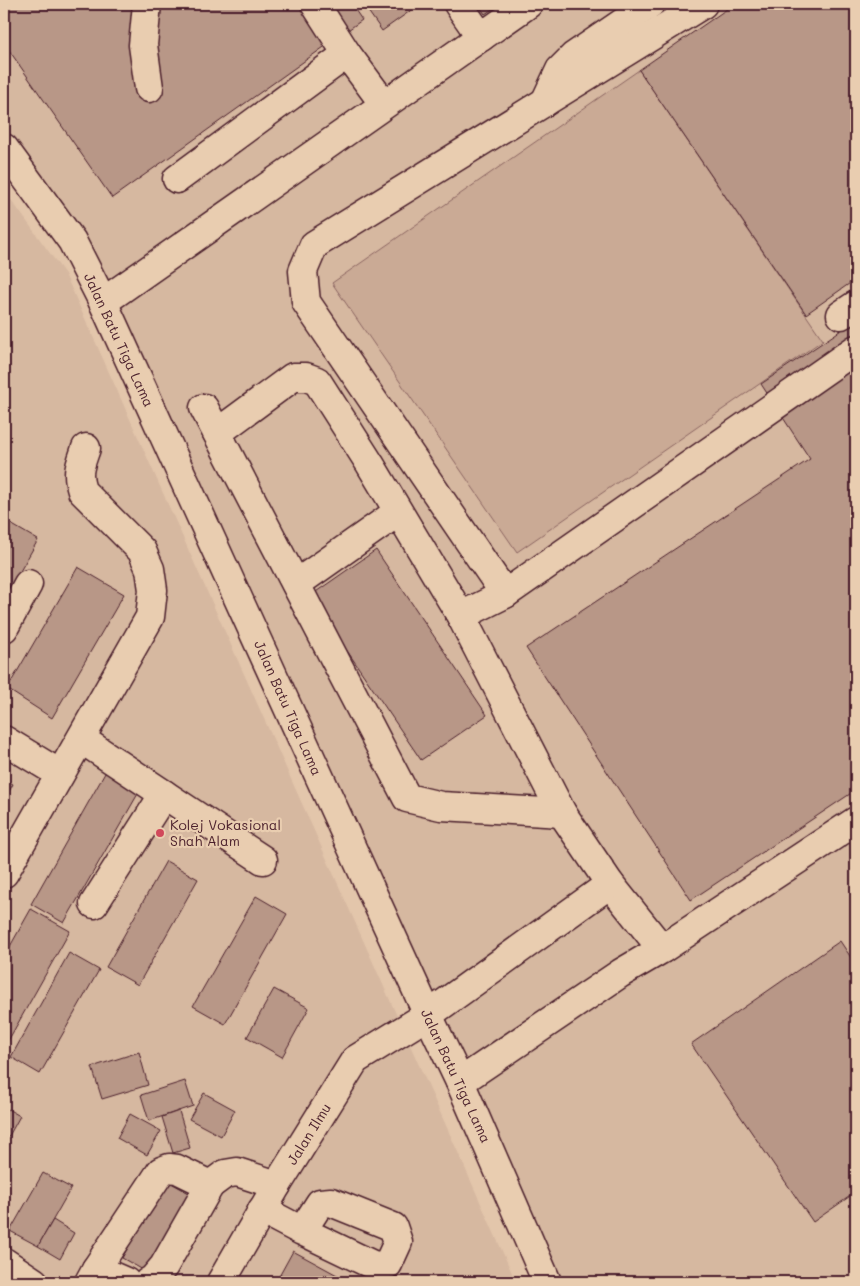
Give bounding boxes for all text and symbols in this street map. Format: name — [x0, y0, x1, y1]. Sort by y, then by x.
street label: Jalan Batu Tiga Lama — [80, 270, 159, 410]
street label: Jalan Batu Tiga Lama — [250, 637, 327, 778]
place label: Kolej Vokasional Shah Alam — [170, 815, 281, 850]
marker: Kolej Vokasional Shah Alam — [154, 827, 166, 839]
street label: Jalan Batu Tiga Lama — [417, 1006, 496, 1146]
street label: Jalan Ilmu — [282, 1099, 335, 1168]

